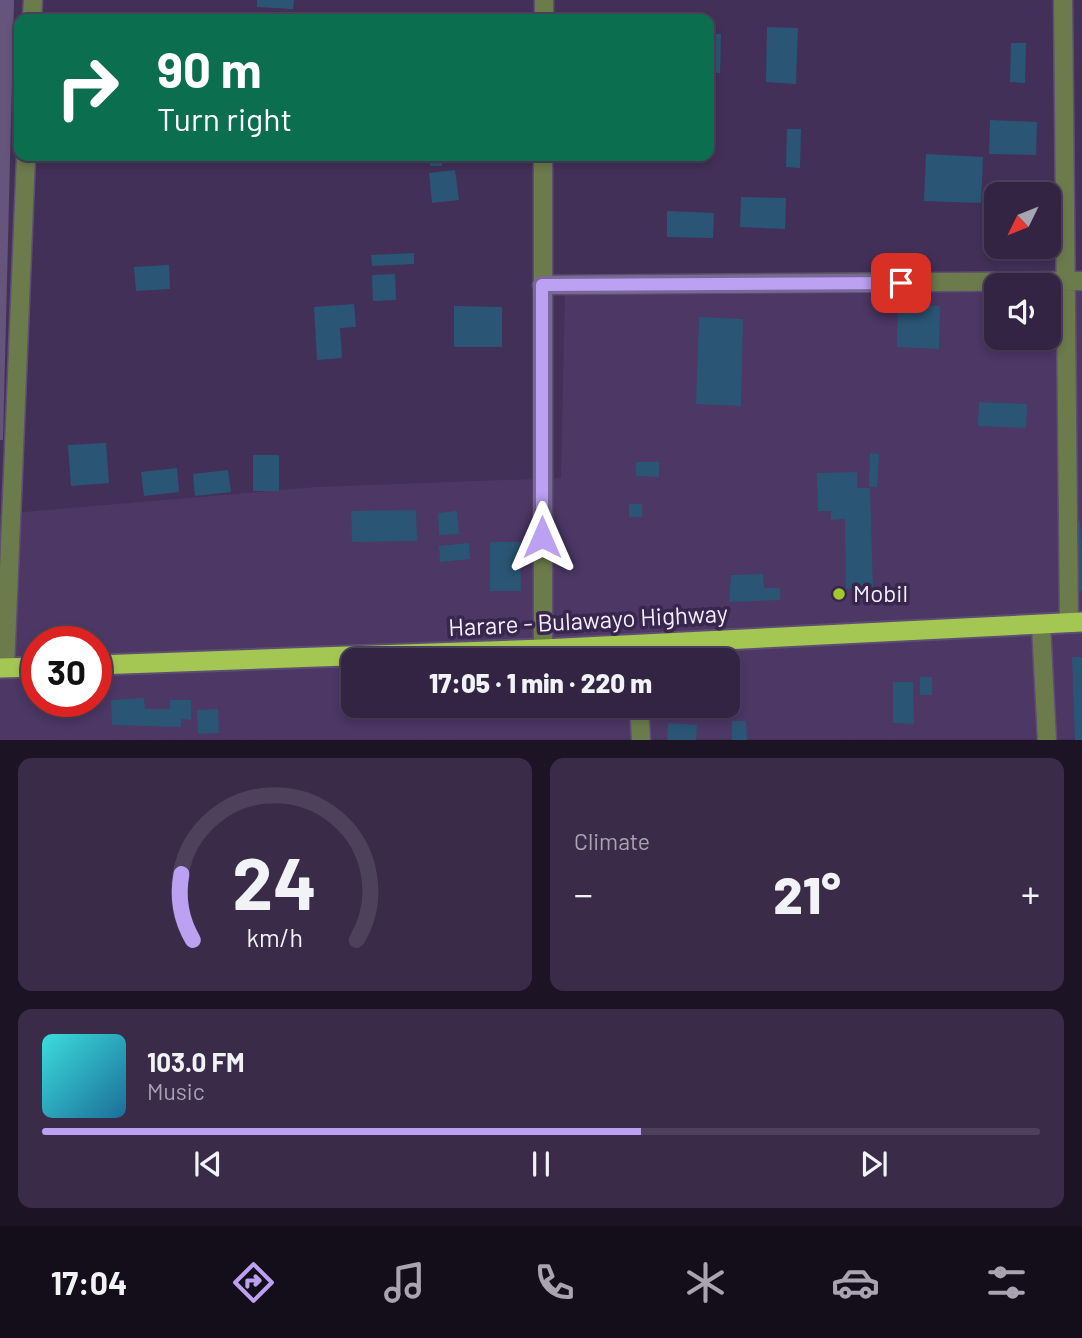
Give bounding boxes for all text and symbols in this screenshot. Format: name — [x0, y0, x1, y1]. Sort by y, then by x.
text: 90 m — [157, 39, 262, 98]
icon: right — [42, 42, 133, 133]
text: Turn right — [157, 99, 292, 137]
north arrow — [984, 182, 1060, 259]
map controls — [984, 182, 1061, 350]
pin — [871, 253, 931, 313]
icon: arrive — [882, 264, 920, 302]
button: sound — [984, 273, 1061, 350]
position arrow — [505, 500, 579, 574]
place label: Mobil — [853, 578, 908, 607]
marker: Mobil — [831, 586, 847, 602]
street label: Harare - Bulawayo Highway — [447, 598, 728, 641]
speed limit sign: 30 — [21, 626, 112, 717]
text: 17:05 · 1 min · 220 m — [429, 667, 652, 698]
text: Climate — [574, 827, 650, 855]
text: 24 — [233, 838, 317, 926]
text: 21° — [773, 862, 841, 924]
text: − — [574, 870, 593, 916]
text: + — [1021, 870, 1040, 916]
text: km/h — [247, 922, 303, 952]
text: 103.0 FM — [147, 1046, 245, 1077]
text: Music — [147, 1077, 205, 1105]
icon: previous — [189, 1145, 227, 1183]
icon: pause — [522, 1145, 560, 1183]
icon: next — [855, 1145, 893, 1183]
icon: directions — [229, 1258, 278, 1307]
icon: music — [380, 1258, 429, 1307]
icon: phone — [530, 1258, 579, 1307]
icon: climate — [681, 1258, 730, 1307]
icon: car — [831, 1258, 880, 1307]
icon: filters — [982, 1258, 1031, 1307]
text: 17:04 — [51, 1263, 127, 1301]

